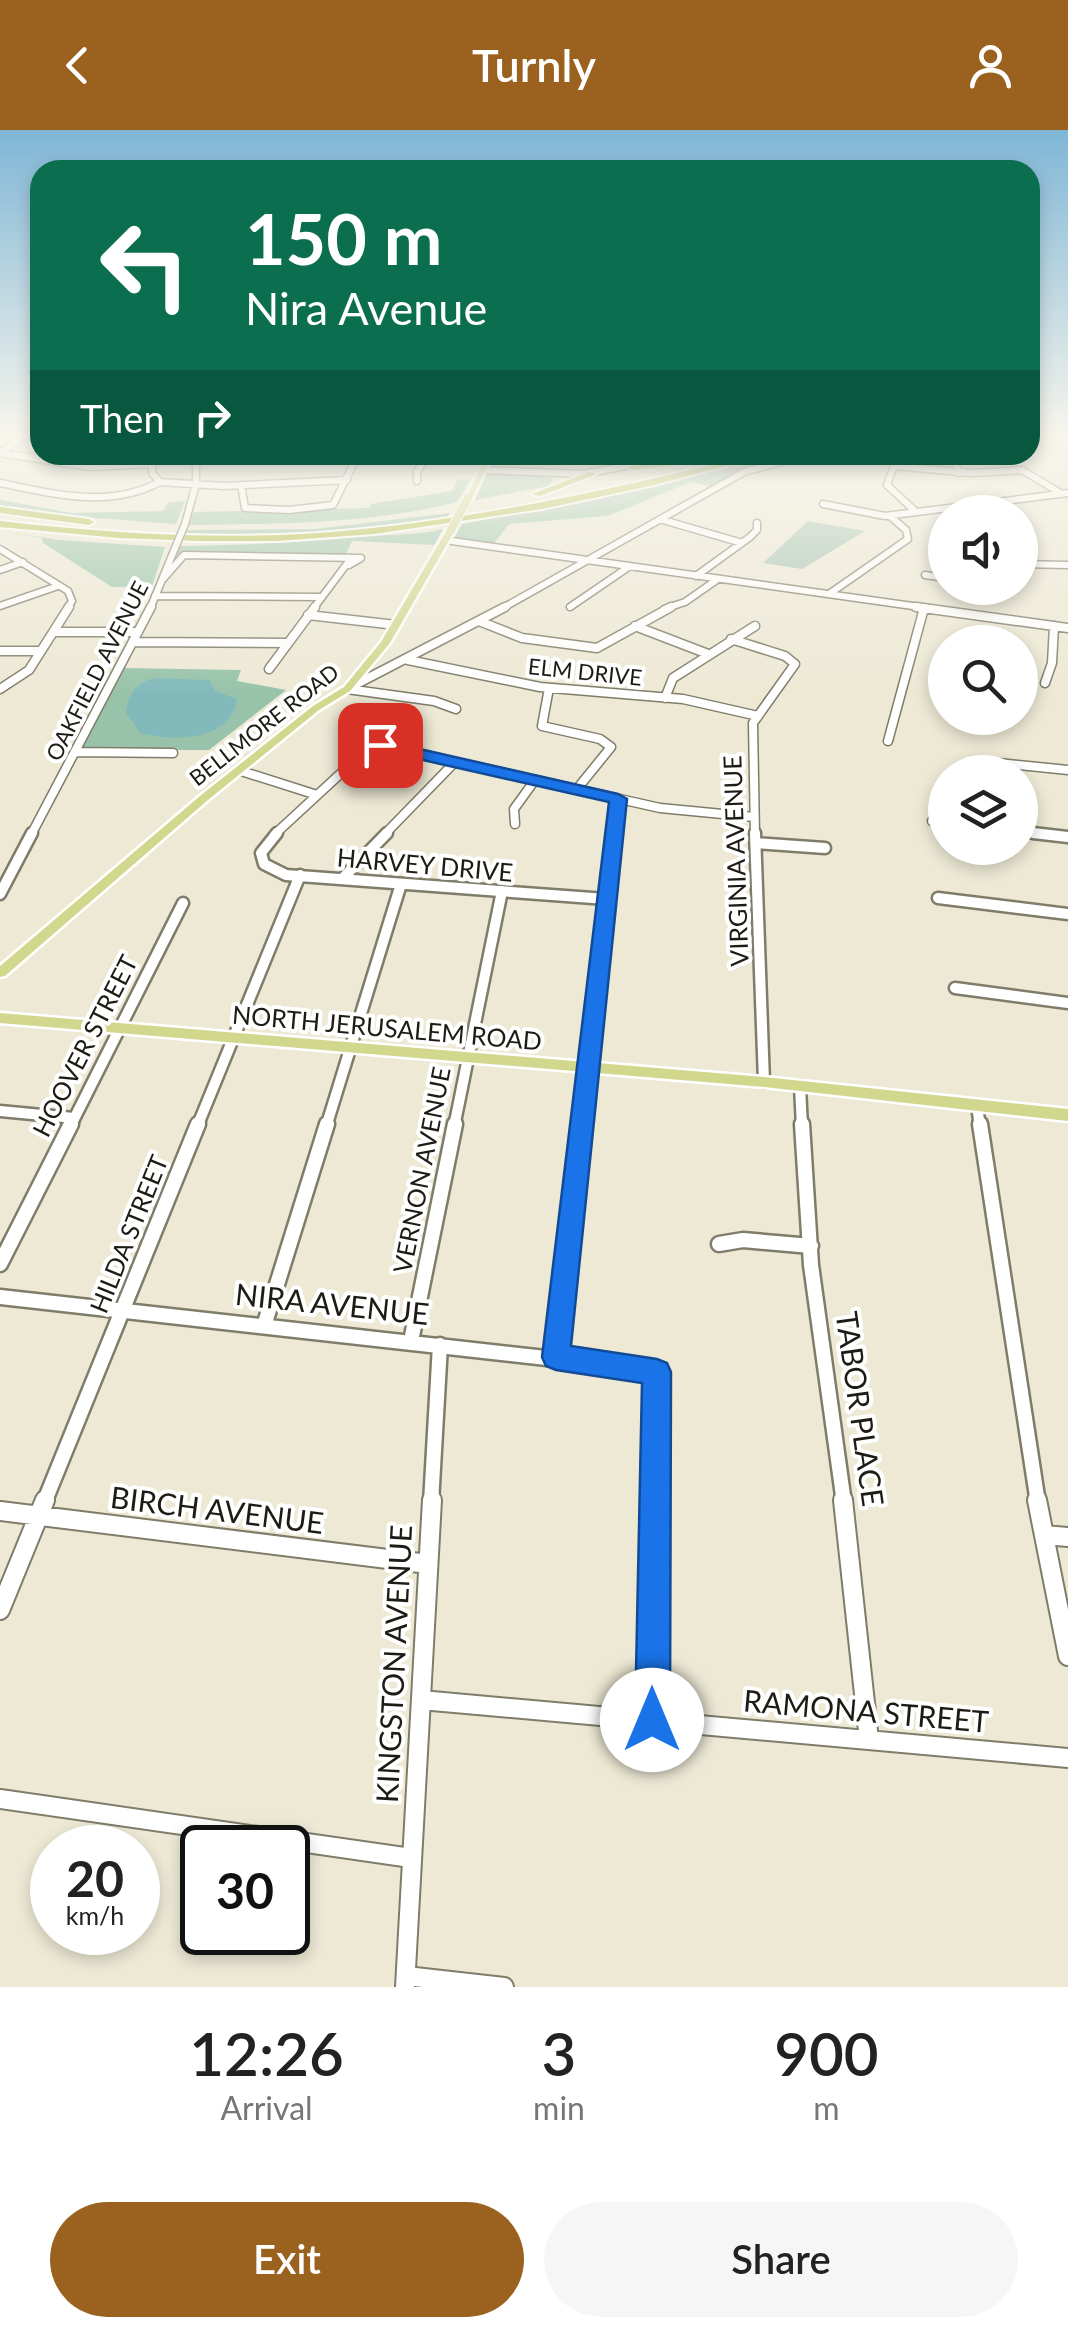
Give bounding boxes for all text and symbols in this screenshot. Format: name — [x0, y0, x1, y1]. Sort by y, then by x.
icon: back — [50, 38, 105, 93]
text: Turnly — [472, 38, 596, 92]
icon: person — [963, 38, 1018, 93]
text: 150 m — [245, 196, 442, 280]
icon: left — [80, 200, 210, 330]
text: Nira Avenue — [245, 281, 487, 335]
icon: right — [185, 390, 240, 445]
text: Then — [80, 395, 165, 441]
map controls — [928, 495, 1038, 865]
button: sound — [928, 495, 1038, 605]
street label: OAKFIELD AVENUE — [40, 576, 154, 765]
button: search — [928, 625, 1038, 735]
street label: ELM DRIVE — [527, 652, 643, 691]
street label: BELLMORE ROAD — [184, 658, 344, 791]
pin — [338, 703, 423, 788]
icon: arrive — [353, 718, 408, 773]
street label: VIRGINIA AVENUE — [716, 755, 754, 967]
button: layers — [928, 755, 1038, 865]
street label: HARVEY DRIVE — [336, 841, 514, 887]
street label: HOOVER STREET — [25, 950, 143, 1141]
street label: NORTH JERUSALEM ROAD — [231, 999, 543, 1055]
street label: VERNON AVENUE — [386, 1064, 456, 1276]
street label: HILDA STREET — [83, 1150, 173, 1317]
street label: NIRA AVENUE — [234, 1275, 431, 1331]
street label: TABOR PLACE — [829, 1309, 892, 1508]
street label: BIRCH AVENUE — [109, 1478, 326, 1540]
street label: KINGSTON AVENUE — [368, 1524, 418, 1804]
position arrow — [600, 1668, 704, 1772]
street label: RAMONA STREET — [742, 1681, 991, 1739]
speed limit sign: 30 — [180, 1825, 310, 1955]
text: 20 — [66, 1848, 124, 1908]
text: km/h — [66, 1900, 124, 1930]
text: 12:26 — [189, 2017, 344, 2089]
text: 3 — [542, 2017, 576, 2089]
text: 900 — [774, 2017, 879, 2089]
text: Arrival — [220, 2088, 313, 2127]
text: min — [533, 2088, 585, 2127]
text: m — [813, 2088, 840, 2127]
button: Exit — [50, 2202, 524, 2317]
button: Share — [544, 2202, 1018, 2317]

